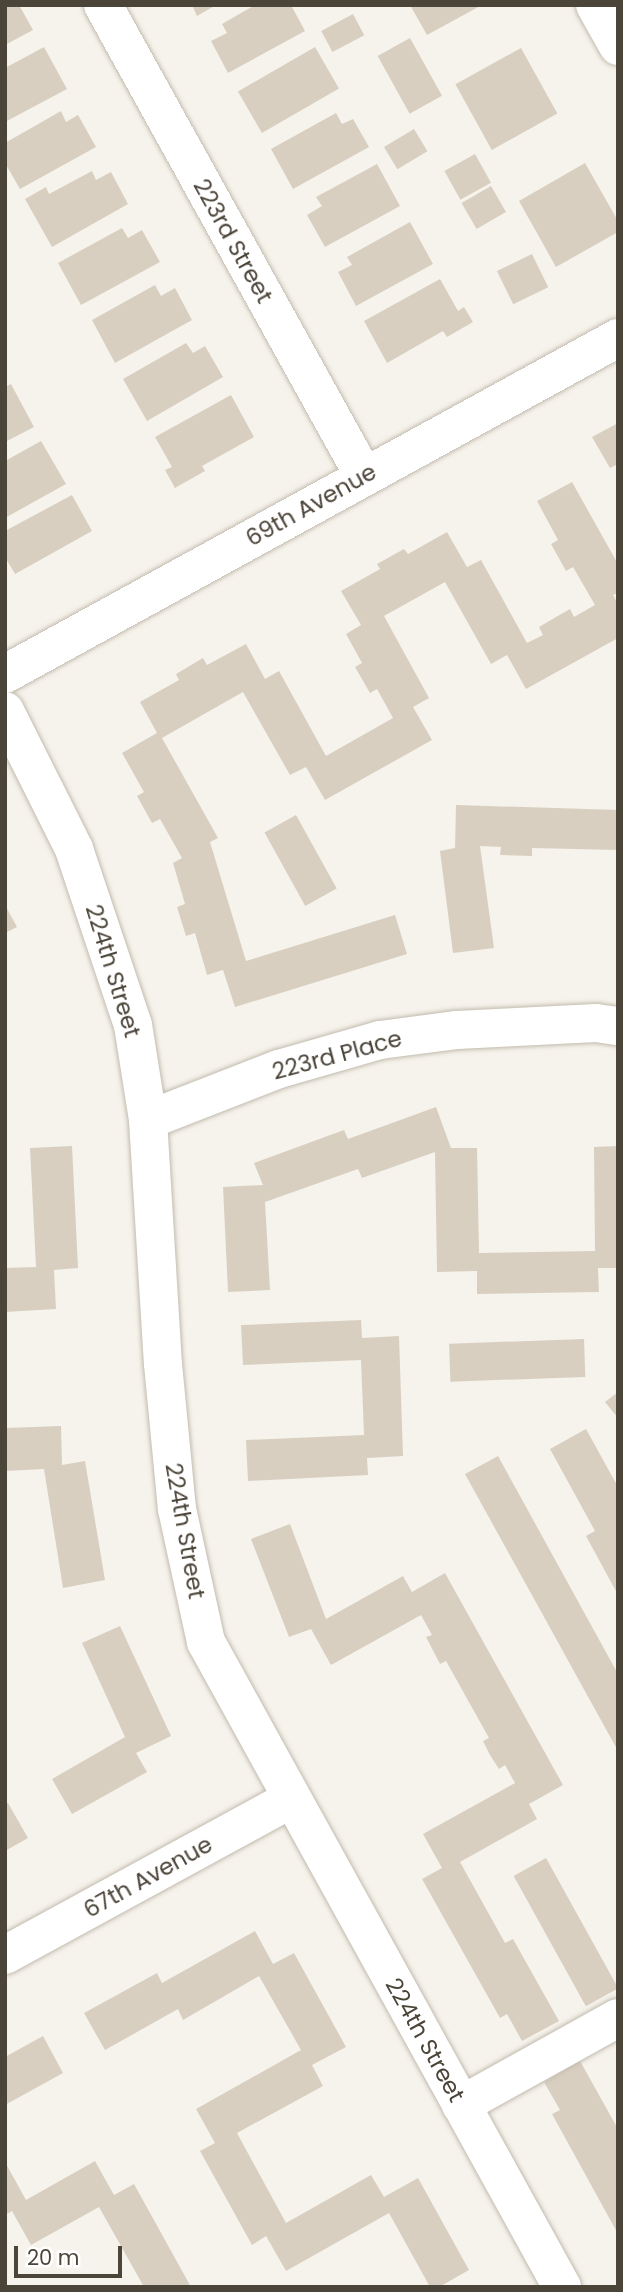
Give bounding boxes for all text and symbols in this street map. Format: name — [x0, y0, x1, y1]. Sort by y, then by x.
street label: 223rd Street — [188, 174, 278, 308]
street label: 69th Avenue — [241, 458, 381, 552]
street label: 224th Street — [80, 901, 146, 1041]
street label: 223rd Place — [269, 1024, 405, 1086]
street label: 224th Street — [159, 1461, 211, 1601]
street label: 67th Avenue — [79, 1830, 217, 1924]
street label: 224th Street — [380, 1973, 470, 2107]
scale bar — [18, 2232, 126, 2276]
text: 20 m — [27, 2243, 80, 2272]

